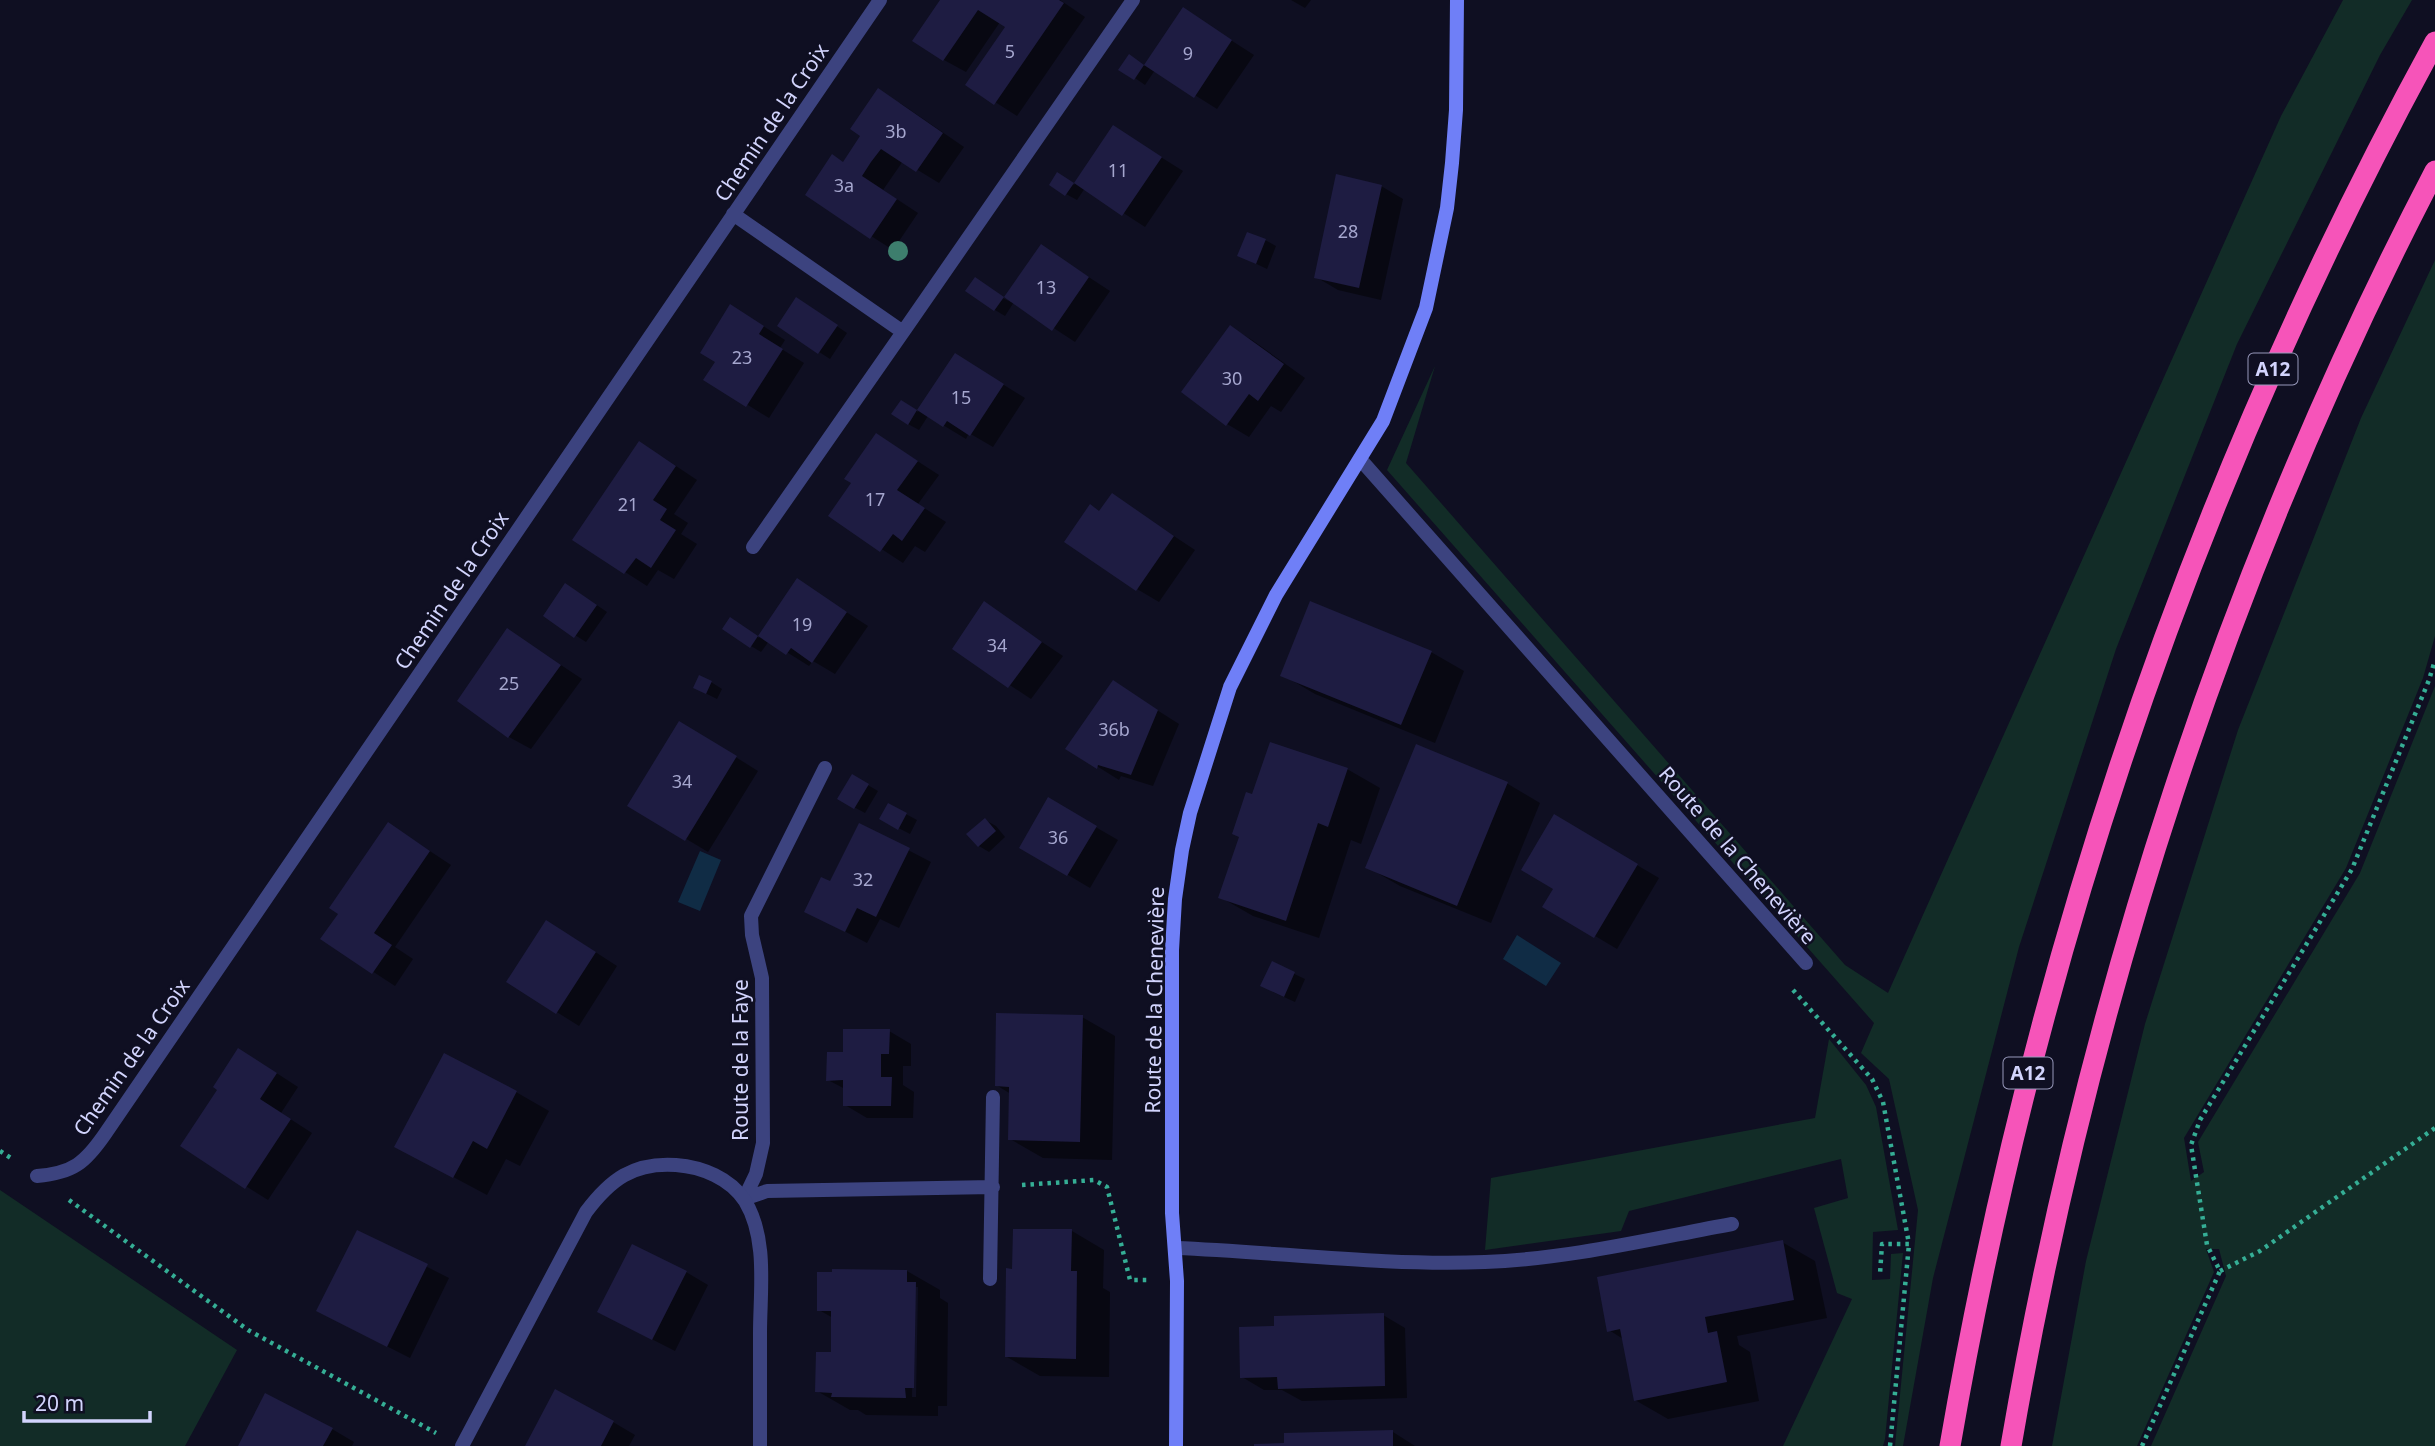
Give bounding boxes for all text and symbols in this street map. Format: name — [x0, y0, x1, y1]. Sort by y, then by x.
street label: Chemin de la Croix — [708, 37, 834, 207]
house number: 5 — [1005, 39, 1015, 63]
house number: 9 — [1183, 41, 1193, 65]
house number: 3b — [885, 119, 907, 143]
house number: 11 — [1108, 158, 1128, 182]
house number: 3a — [834, 173, 854, 197]
house number: 28 — [1338, 219, 1358, 243]
house number: 13 — [1036, 275, 1056, 299]
house number: 23 — [732, 345, 752, 369]
road number: A12 — [2248, 354, 2298, 384]
house number: 30 — [1222, 366, 1242, 390]
house number: 15 — [951, 385, 971, 409]
house number: 17 — [865, 487, 885, 511]
house number: 21 — [618, 492, 638, 516]
street label: Chemin de la Croix — [388, 505, 514, 675]
house number: 19 — [792, 612, 812, 636]
house number: 34 — [987, 633, 1007, 657]
house number: 25 — [499, 671, 519, 695]
house number: 36b — [1098, 717, 1130, 741]
street label: Route de la Chenevière — [1653, 760, 1823, 950]
house number: 34 — [672, 769, 692, 793]
house number: 36 — [1048, 825, 1068, 849]
house number: 32 — [853, 867, 873, 891]
street label: Route de la Chenevière — [1138, 886, 1170, 1114]
street label: Chemin de la Croix — [66, 973, 196, 1141]
street label: Route de la Faye — [726, 979, 754, 1141]
road number: A12 — [2004, 1058, 2052, 1088]
scale bar — [24, 1380, 150, 1424]
text: 20 m — [35, 1389, 84, 1417]

